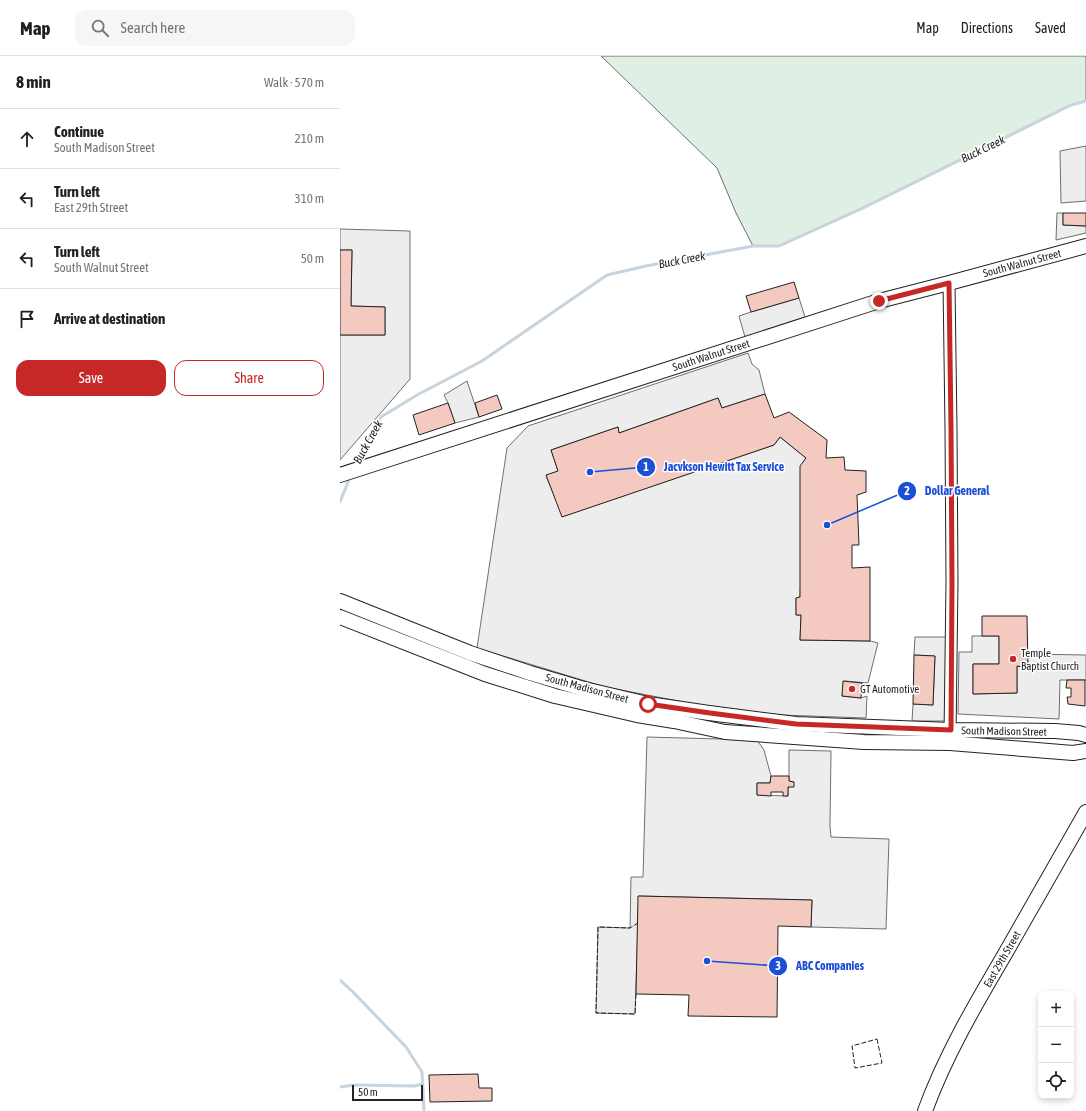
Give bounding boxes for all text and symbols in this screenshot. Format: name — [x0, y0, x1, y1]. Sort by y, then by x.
search box — [75, 10, 355, 46]
text: Map — [20, 17, 51, 39]
icon: search — [89, 17, 111, 39]
text: Search here — [121, 19, 185, 36]
text: Map — [916, 20, 939, 36]
text: Directions — [961, 20, 1013, 36]
text: Saved — [1035, 20, 1066, 36]
text: 8 min — [16, 72, 51, 92]
text: Walk · 570 m — [264, 75, 324, 90]
text: Continue — [54, 123, 104, 140]
icon: ahead — [16, 128, 38, 150]
text: 210 m — [295, 131, 324, 146]
water label: Buck Creek — [959, 132, 1008, 166]
text: South Madison Street — [54, 140, 155, 155]
text: Turn left — [54, 183, 100, 200]
icon: left — [16, 188, 38, 210]
text: 310 m — [295, 191, 324, 206]
text: East 29th Street — [54, 200, 128, 215]
text: Turn left — [54, 243, 100, 260]
street label: South Walnut Street — [982, 247, 1062, 279]
icon: left — [16, 248, 38, 270]
water label: Buck Creek — [657, 248, 707, 271]
text: 50 m — [301, 251, 324, 266]
text: South Walnut Street — [54, 260, 149, 275]
route end — [870, 292, 888, 310]
icon: arrive — [16, 308, 38, 330]
text: Arrive at destination — [54, 310, 165, 327]
street label: South Walnut Street — [671, 337, 751, 373]
button: Save — [16, 360, 166, 396]
button: Share — [174, 360, 324, 396]
water label: Buck Creek — [350, 417, 386, 466]
callout: Jacvkson Hewitt Tax Service — [636, 455, 792, 479]
text: 1 — [643, 460, 649, 474]
text: Jacvkson Hewitt Tax Service — [663, 460, 785, 474]
callout: Dollar General — [897, 479, 998, 503]
text: 2 — [904, 484, 910, 498]
text: Dollar General — [925, 484, 990, 498]
place label: Temple Baptist Church — [1021, 647, 1079, 672]
marker: Temple Baptist Church — [1008, 654, 1018, 664]
street label: South Madison Street — [544, 671, 630, 705]
place label: GT Automotive — [860, 683, 919, 695]
marker: GT Automotive — [847, 684, 857, 694]
route start — [639, 695, 657, 713]
street label: South Madison Street — [961, 724, 1047, 738]
street label: East 29th Street — [981, 929, 1023, 989]
callout: ABC Companies — [768, 954, 872, 978]
text: 3 — [775, 959, 781, 973]
text: ABC Companies — [795, 959, 865, 973]
map controls — [1038, 991, 1074, 1099]
button: + — [1038, 991, 1074, 1027]
button: − — [1038, 1027, 1074, 1063]
button: locate — [1038, 1063, 1074, 1099]
scale bar — [352, 1083, 423, 1102]
text: 50 m — [358, 1086, 378, 1098]

